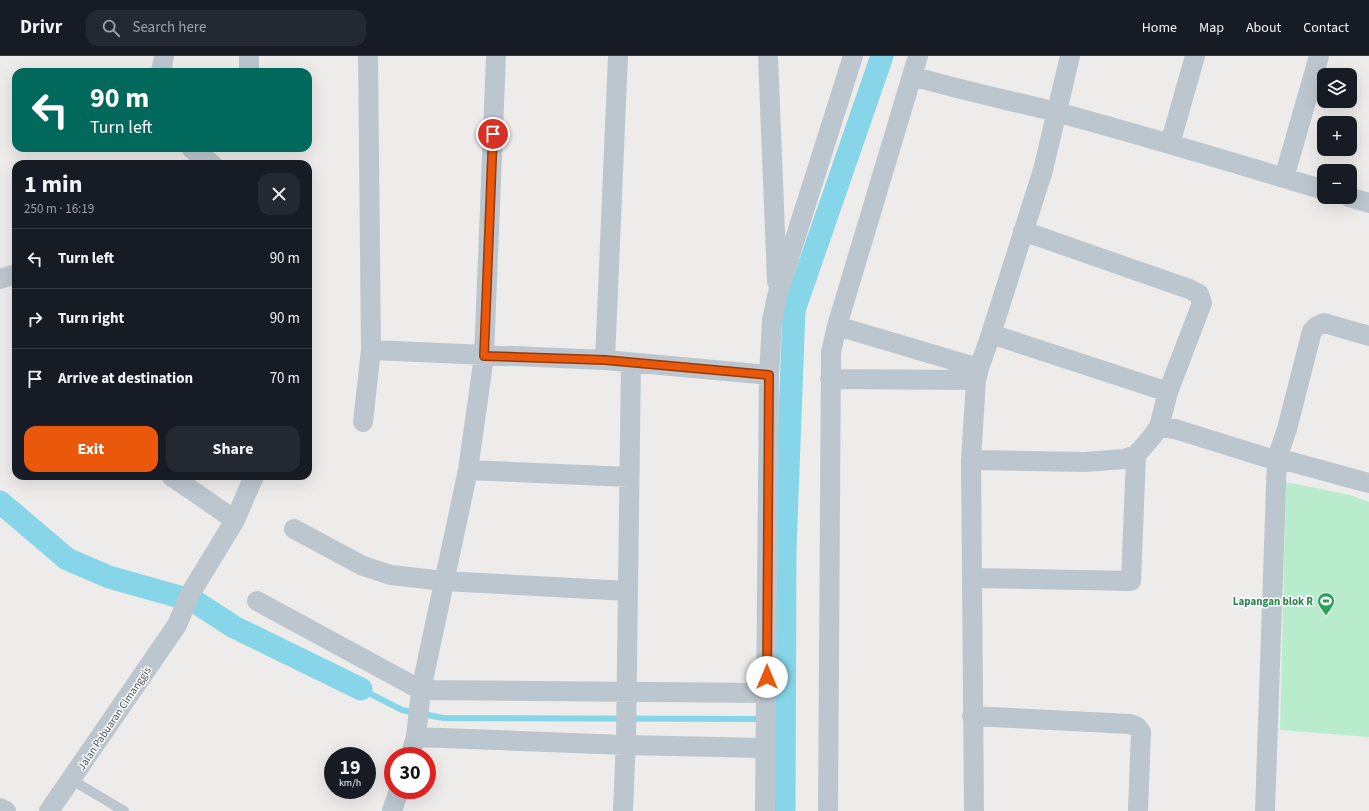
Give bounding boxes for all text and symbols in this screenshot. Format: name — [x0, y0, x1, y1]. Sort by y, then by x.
search box — [86, 10, 366, 46]
text: Drivr — [20, 14, 62, 41]
icon: search — [100, 17, 122, 39]
text: Search here — [132, 17, 206, 38]
text: Home — [1142, 18, 1177, 38]
text: Map — [1199, 18, 1224, 38]
text: About — [1246, 18, 1281, 38]
text: Contact — [1303, 18, 1349, 38]
map controls — [1317, 68, 1357, 204]
button: layers — [1317, 68, 1357, 108]
text: 90 m — [90, 78, 149, 118]
icon: left — [24, 84, 76, 136]
text: Turn left — [90, 115, 152, 140]
button: + — [1317, 116, 1357, 156]
pin — [476, 117, 510, 151]
icon: arrive — [482, 123, 504, 145]
button: − — [1317, 164, 1357, 204]
text: 1 min — [24, 167, 82, 202]
button: close — [258, 173, 300, 215]
text: 250 m · 16:19 — [24, 200, 94, 218]
icon: left — [24, 248, 46, 270]
text: Turn left — [58, 248, 114, 269]
text: 90 m — [270, 248, 300, 269]
icon: right — [24, 308, 46, 330]
text: Turn right — [58, 308, 124, 329]
text: 90 m — [270, 308, 300, 329]
icon: arrive — [24, 368, 46, 390]
text: Arrive at destination — [58, 368, 193, 389]
text: 70 m — [270, 368, 300, 389]
button: Exit — [24, 426, 158, 472]
button: Share — [166, 426, 300, 472]
sports icon: Lapangan blok R — [1316, 591, 1336, 616]
place label: Lapangan blok R — [1233, 594, 1313, 609]
position arrow — [746, 656, 788, 698]
street label: Jalan Pabuaran Cimanggis — [74, 663, 155, 773]
speed limit sign: 30 — [384, 747, 436, 799]
text: 19 — [339, 754, 361, 782]
text: km/h — [339, 776, 361, 790]

